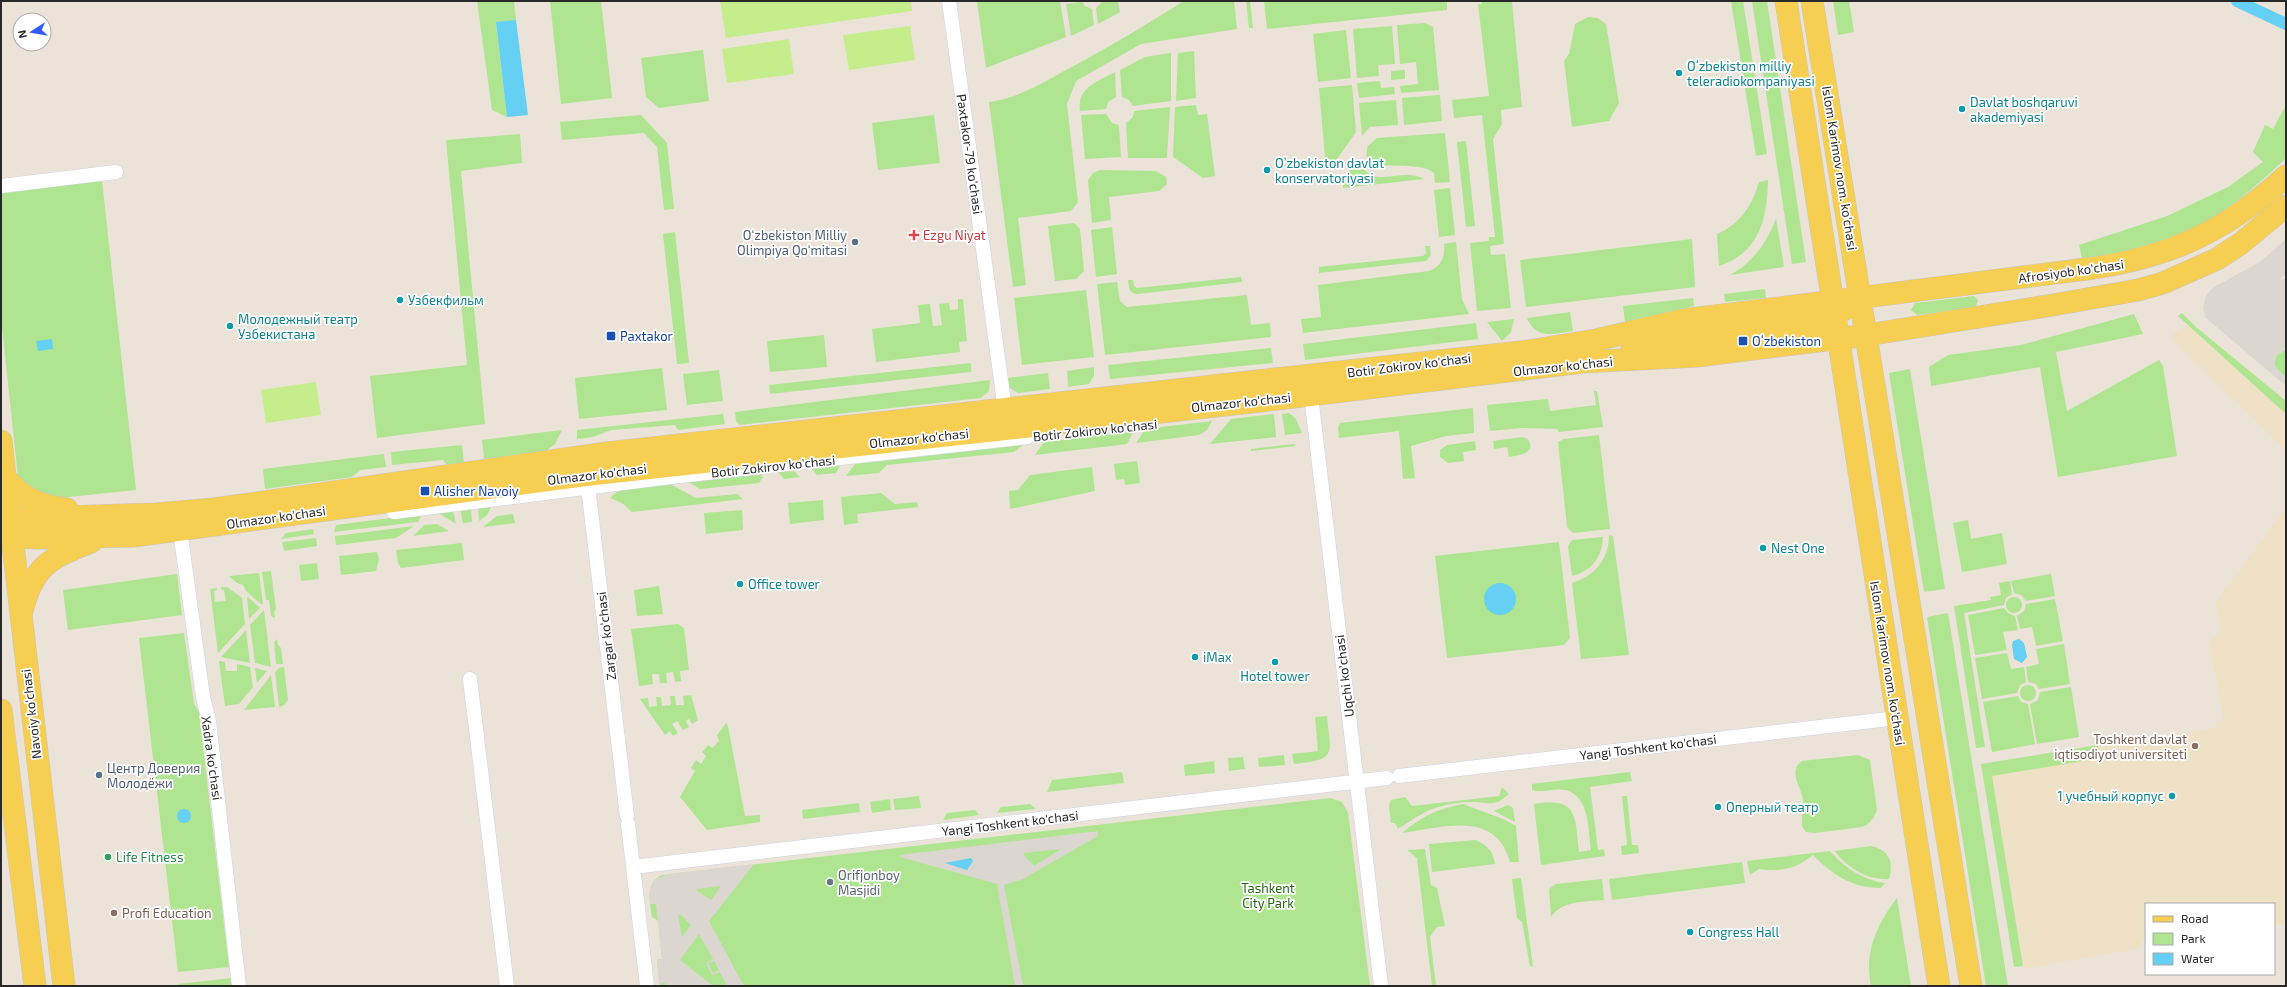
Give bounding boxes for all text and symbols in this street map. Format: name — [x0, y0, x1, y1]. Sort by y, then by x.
north arrow — [12, 12, 52, 52]
text: N — [15, 29, 29, 39]
place label: Oʻzbekiston milliy teleradiokompaniyasi — [1687, 58, 1815, 89]
marker: Oʻzbekiston milliy teleradiokompaniyasi — [1674, 68, 1684, 78]
street label: Islom Karimov nom. ko'chasi — [1819, 85, 1861, 251]
street label: Paxtakor-79 ko‘chasi — [954, 93, 986, 215]
place label: Davlat boshqaruvi akademiyasi — [1970, 94, 2078, 125]
marker: Davlat boshqaruvi akademiyasi — [1957, 104, 1967, 114]
place label: O’zbekiston davlat konservatoriyasi — [1275, 155, 1384, 186]
marker: O’zbekiston davlat konservatoriyasi — [1262, 165, 1272, 175]
place label: O‘zbekiston Milliy Olimpiya Qo‘mitasi — [737, 227, 847, 258]
place label: Ezgu Niyat — [923, 227, 986, 243]
marker: Ezgu Niyat — [908, 229, 920, 241]
marker: O‘zbekiston Milliy Olimpiya Qo‘mitasi — [850, 237, 860, 247]
street label: Afrosiyob ko'chasi — [2017, 256, 2125, 286]
place label: Узбекфильм — [408, 292, 484, 308]
marker: Узбекфильм — [395, 295, 405, 305]
place label: Молодежный театр Узбекистана — [238, 311, 358, 342]
marker: Молодежный театр Узбекистана — [225, 321, 235, 331]
place label: Paxtakor — [620, 328, 673, 344]
marker: Paxtakor — [605, 330, 617, 342]
place label: Oʻzbekiston — [1752, 333, 1821, 349]
marker: Oʻzbekiston — [1737, 335, 1749, 347]
street label: Botir Zokirov ko'chasi — [1346, 349, 1472, 381]
street label: Olmazor ko'chasi — [1513, 353, 1613, 379]
street label: Olmazor ko'chasi — [1191, 389, 1291, 415]
street label: Botir Zokirov ko'chasi — [1032, 416, 1158, 444]
street label: Olmazor ko'chasi — [869, 425, 969, 451]
street label: Botir Zokirov ko'chasi — [710, 452, 836, 480]
street label: Olmazor ko'chasi — [546, 460, 648, 488]
place label: Alisher Navoiy — [434, 483, 519, 499]
marker: Alisher Navoiy — [419, 485, 431, 497]
street label: Olmazor ko'chasi — [225, 502, 327, 532]
place label: Nest One — [1771, 540, 1825, 556]
marker: Nest One — [1758, 543, 1768, 553]
place label: Office tower — [748, 576, 820, 592]
marker: Office tower — [735, 579, 745, 589]
street label: Islom Karimov nom. ko'chasi — [1867, 580, 1909, 746]
street label: Zargar ko'chasi — [593, 591, 619, 681]
street label: Uqchi ko'chasi — [1331, 634, 1357, 718]
place label: iMax — [1203, 649, 1232, 665]
marker: iMax — [1190, 652, 1200, 662]
marker: Hotel tower — [1270, 657, 1280, 667]
street label: Navoiy ko'chasi — [18, 668, 44, 760]
place label: Hotel tower — [1240, 668, 1310, 684]
street label: Xadra ko'chasi — [198, 715, 226, 801]
street label: Yangi Toshkent ko'chasi — [1579, 731, 1717, 763]
place label: Toshkent davlat iqtisodiyot universiteti — [2054, 731, 2187, 762]
marker: Toshkent davlat iqtisodiyot universiteti — [2190, 741, 2200, 751]
place label: Центр Доверия Молодёжи — [107, 760, 200, 791]
marker: Центр Доверия Молодёжи — [94, 770, 104, 780]
place label: 1 учебный корпус — [2058, 788, 2164, 804]
marker: 1 учебный корпус — [2167, 791, 2177, 801]
place label: Оперный театр — [1726, 799, 1819, 815]
marker: Оперный театр — [1713, 802, 1723, 812]
street label: Yangi Toshkent ko'chasi — [941, 807, 1079, 839]
place label: Life Fitness — [116, 849, 184, 865]
marker: Life Fitness — [103, 852, 113, 862]
place label: Orifjonboy Masjidi — [838, 867, 900, 898]
marker: Orifjonboy Masjidi — [825, 877, 835, 887]
park label: Tashkent City Park — [1241, 880, 1295, 911]
legend — [2145, 903, 2275, 975]
place label: Profi Education — [122, 905, 212, 921]
marker: Profi Education — [109, 908, 119, 918]
text: Road — [2181, 911, 2209, 925]
place label: Congress Hall — [1698, 924, 1779, 940]
marker: Congress Hall — [1685, 927, 1695, 937]
text: Park — [2181, 931, 2206, 945]
text: Water — [2181, 951, 2215, 965]

